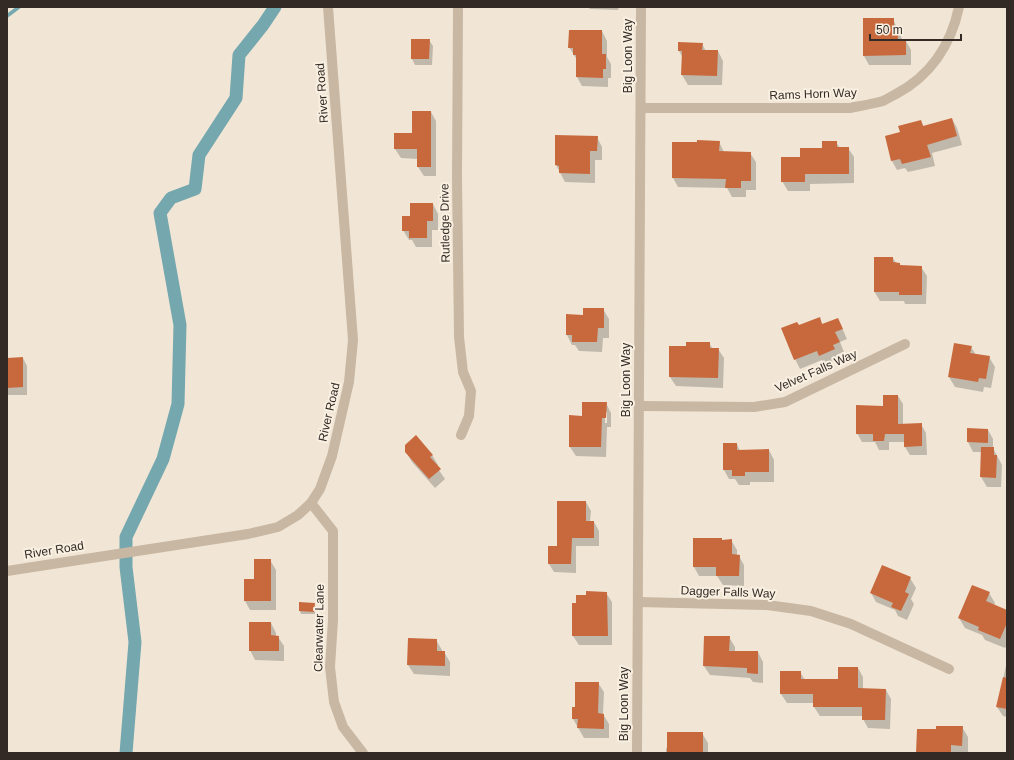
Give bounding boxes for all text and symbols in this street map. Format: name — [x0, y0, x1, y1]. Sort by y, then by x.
scale bar — [870, 16, 961, 42]
street label: Big Loon Way — [621, 19, 635, 93]
text: 50 m — [876, 23, 903, 37]
street label: River Road — [313, 63, 331, 123]
street label: Rams Horn Way — [769, 85, 857, 103]
street label: Rutledge Drive — [437, 183, 453, 263]
street label: Big Loon Way — [619, 343, 633, 417]
street label: Velvet Falls Way — [773, 347, 859, 395]
street label: River Road — [315, 381, 343, 443]
street label: River Road — [23, 538, 85, 562]
street label: Dagger Falls Way — [680, 583, 776, 601]
street label: Clearwater Lane — [311, 584, 327, 672]
street label: Big Loon Way — [617, 667, 631, 741]

